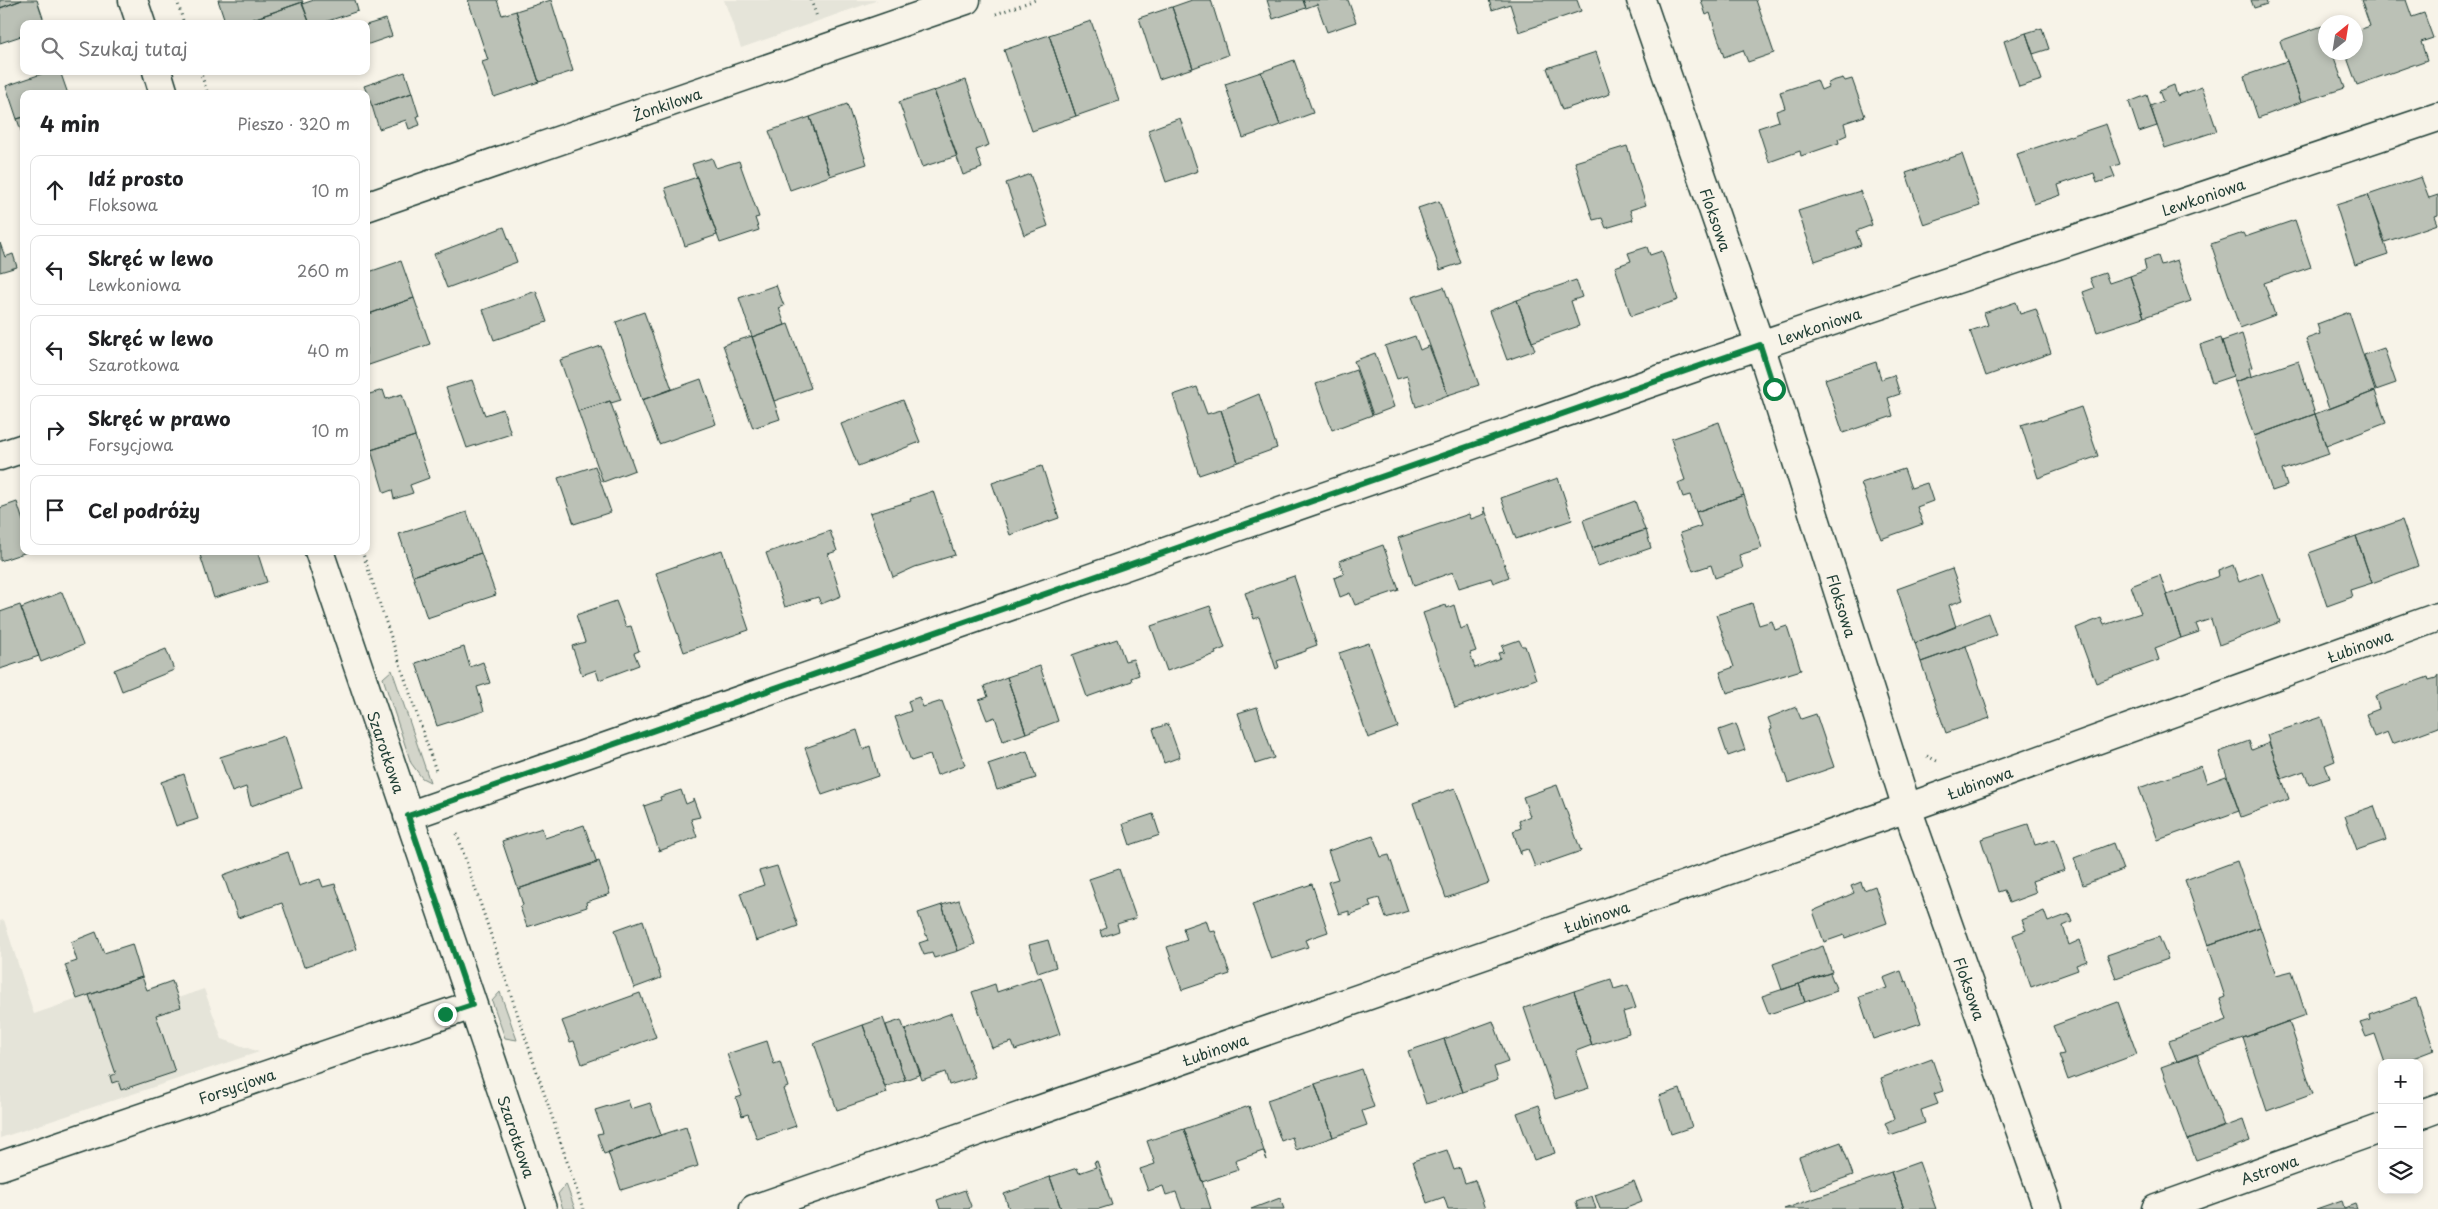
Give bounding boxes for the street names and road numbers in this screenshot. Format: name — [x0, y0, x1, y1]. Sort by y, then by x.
street label: Żonkilowa — [629, 80, 705, 126]
street label: Lewkoniowa — [2158, 171, 2248, 221]
street label: Floksowa — [1695, 185, 1738, 255]
street label: Lewkoniowa — [1774, 300, 1865, 350]
street label: Floksowa — [1822, 571, 1864, 641]
street label: Łubinowa — [2324, 623, 2396, 668]
street label: Szarotkowa — [362, 708, 412, 797]
street label: Łubinowa — [1943, 759, 2016, 804]
street label: Łubinowa — [1560, 894, 1633, 938]
street label: Floksowa — [1949, 954, 1992, 1024]
street label: Łubinowa — [1179, 1026, 1251, 1071]
street label: Forsycjowa — [195, 1061, 279, 1109]
street label: Szarotkowa — [493, 1092, 542, 1181]
street label: Astrowa — [2237, 1147, 2302, 1189]

